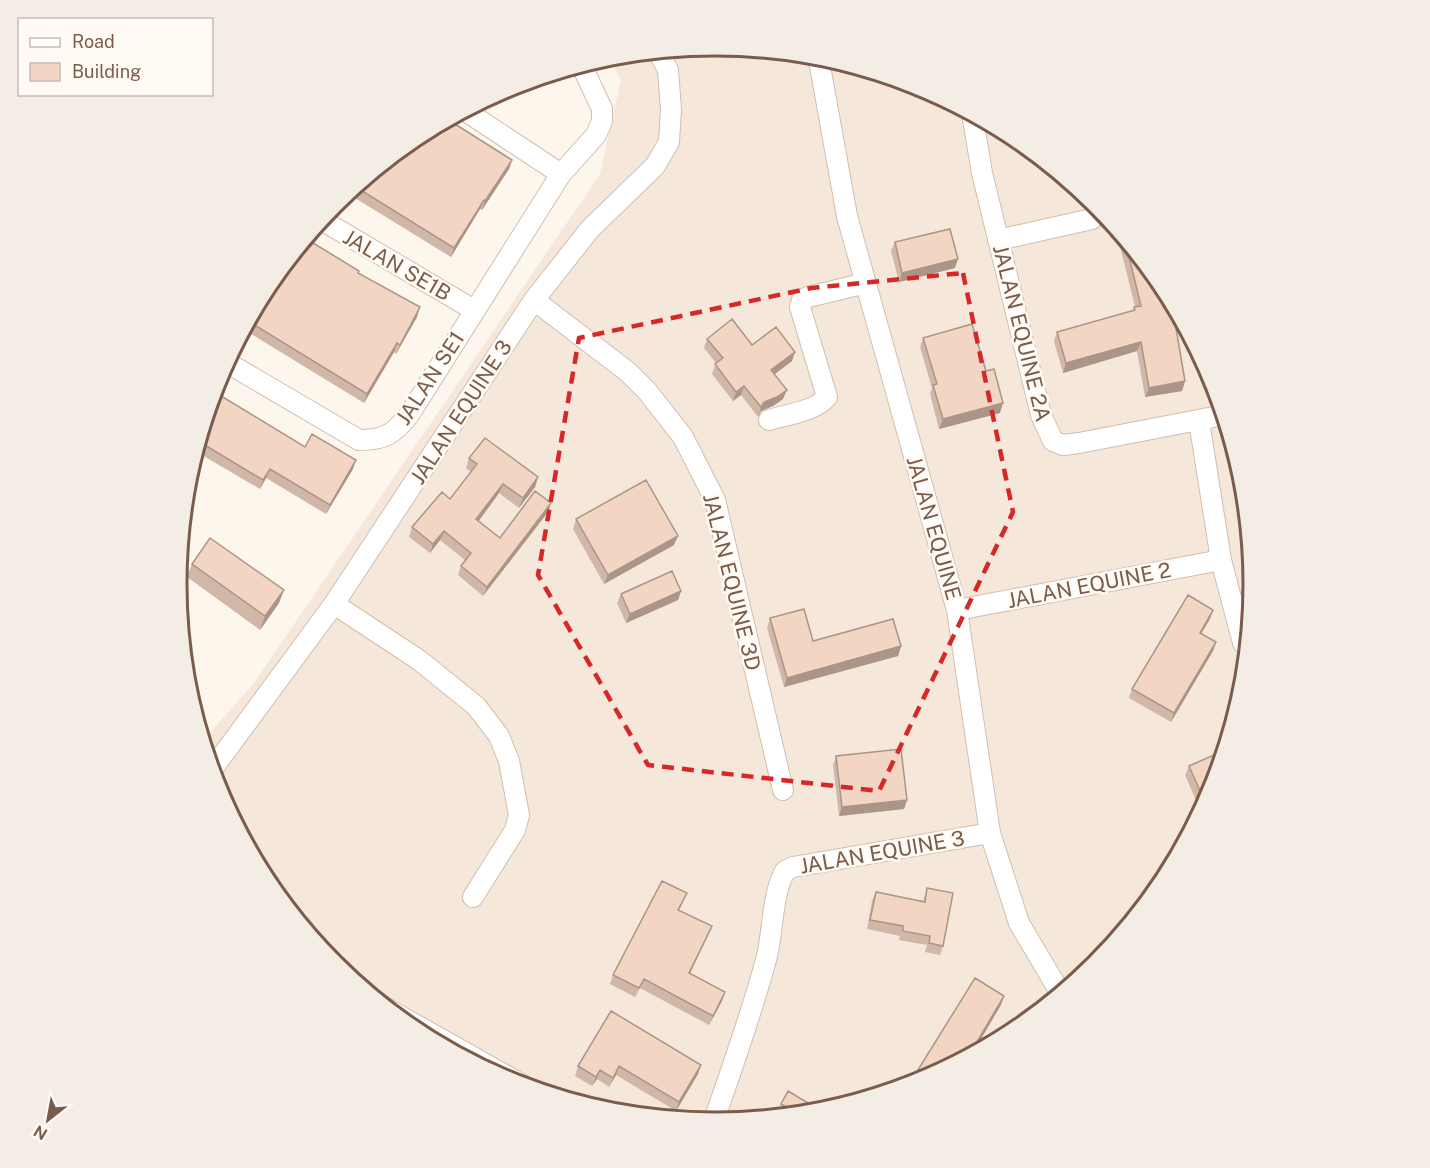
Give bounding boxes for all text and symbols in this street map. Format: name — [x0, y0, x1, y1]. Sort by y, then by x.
legend — [18, 18, 213, 96]
text: Road — [72, 31, 115, 52]
text: Building — [72, 61, 141, 82]
street label: JALAN SE1B — [339, 224, 455, 306]
street label: JALAN EQUINE 2A — [988, 242, 1056, 424]
street label: JALAN SE1 — [391, 327, 469, 429]
street label: JALAN EQUINE 3 — [405, 335, 517, 489]
street label: JALAN EQUINE — [902, 453, 966, 603]
street label: JALAN EQUINE 3D — [698, 491, 766, 673]
street label: JALAN EQUINE 2 — [1005, 557, 1173, 613]
street label: JALAN EQUINE 3 — [798, 825, 966, 879]
north arrow — [18, 1090, 78, 1150]
text: N — [30, 1121, 51, 1144]

